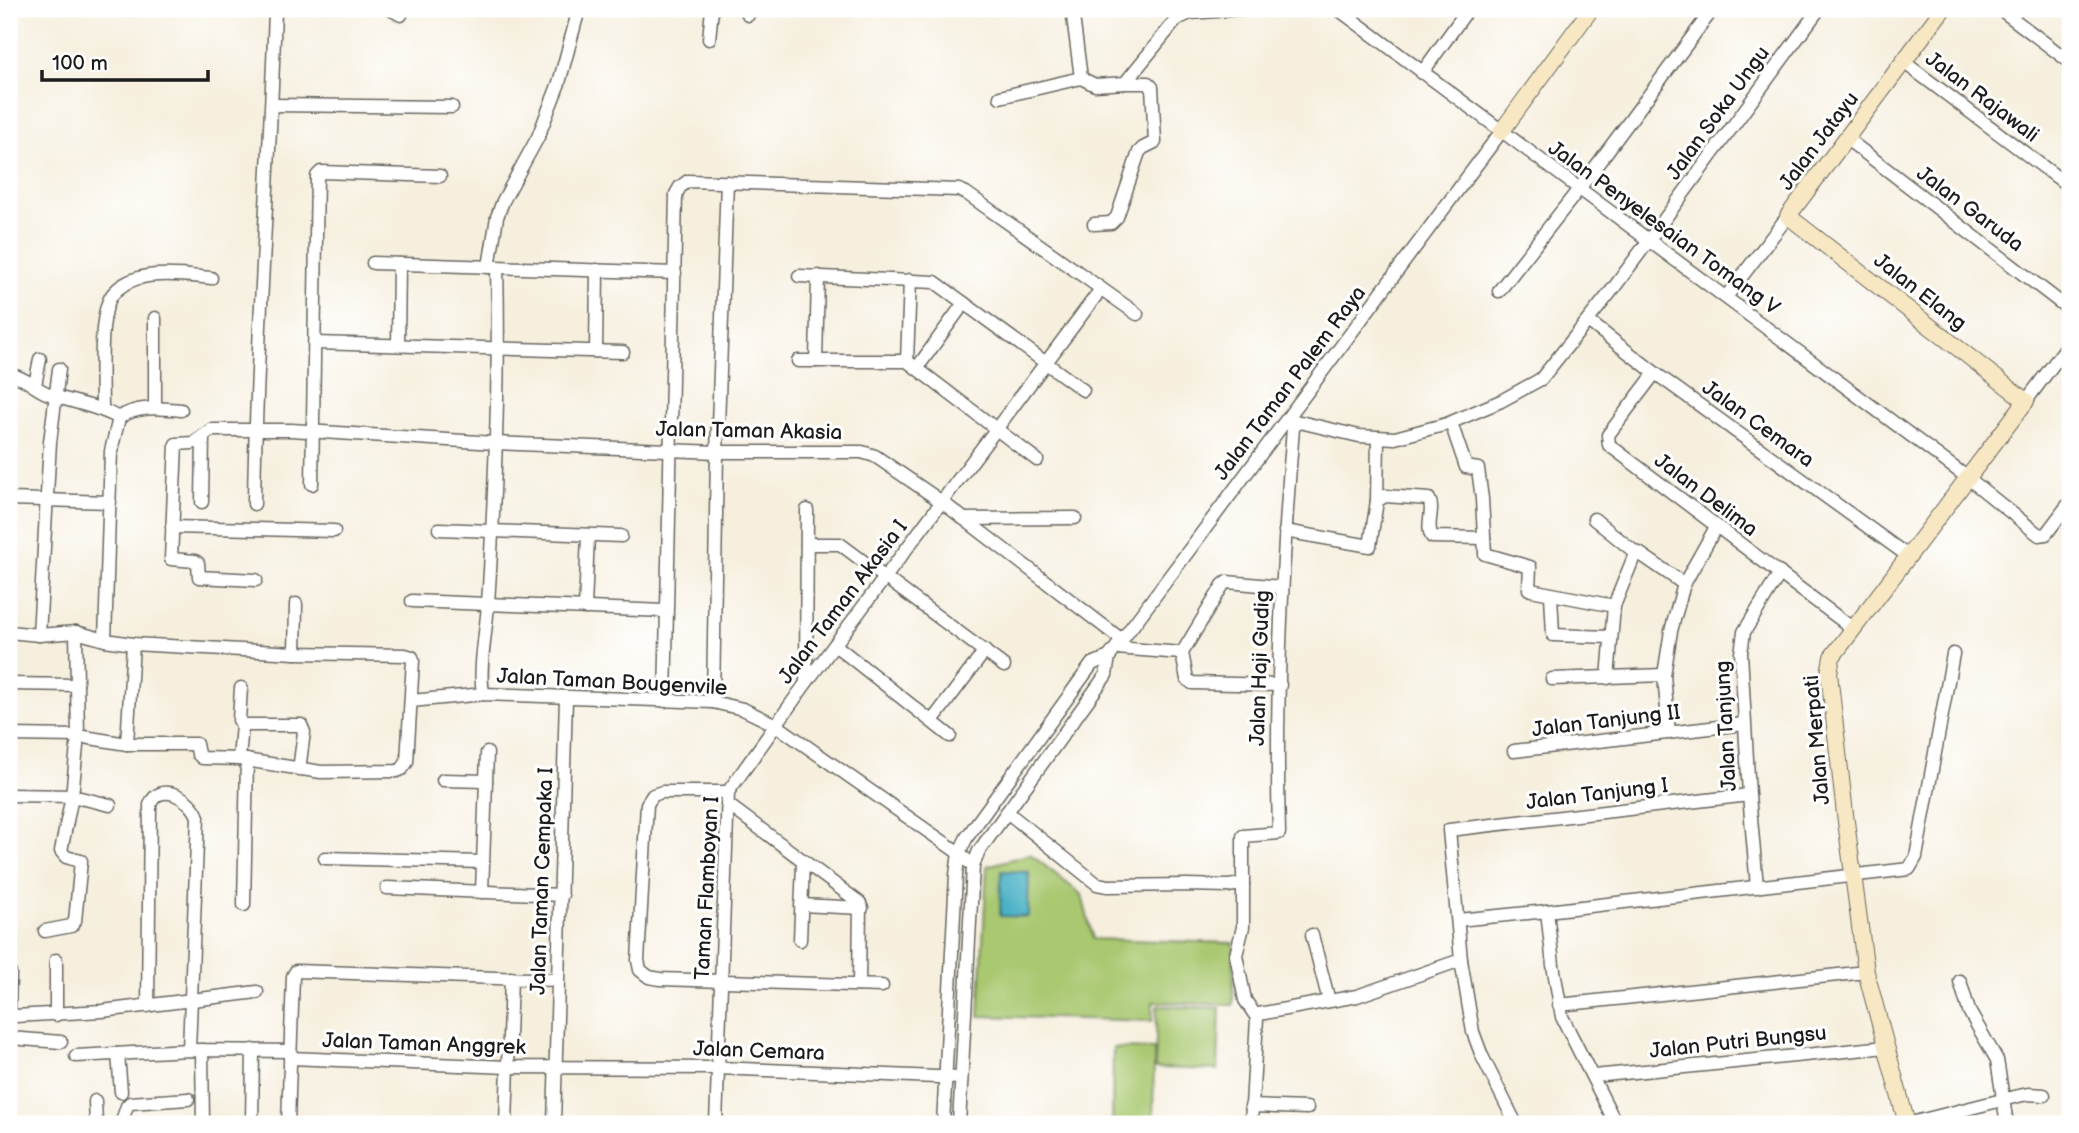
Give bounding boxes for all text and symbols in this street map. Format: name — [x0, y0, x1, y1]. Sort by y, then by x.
scale bar — [42, 38, 208, 82]
street label: Jalan Soka Ungu — [1661, 41, 1775, 185]
street label: Jalan Rajawali — [1920, 46, 2044, 148]
text: 100 m — [52, 51, 108, 76]
street label: Jalan Jatayu — [1774, 87, 1864, 195]
street label: Jalan Penyelesaian Tomang V — [1543, 136, 1785, 320]
street label: Jalan Garuda — [1912, 161, 2028, 257]
street label: Jalan Elang — [1869, 248, 1971, 336]
street label: Jalan Taman Palem Raya — [1209, 281, 1371, 485]
street label: Jalan Cemara — [1697, 375, 1819, 473]
street label: Jalan Taman Akasia — [655, 417, 843, 445]
street label: Jalan Delima — [1649, 448, 1763, 542]
street label: Jalan Taman Akasia I — [773, 515, 913, 689]
street label: Jalan Haji Gudig — [1245, 590, 1275, 746]
street label: Jalan Tanjung — [1710, 660, 1742, 792]
street label: Jalan Taman Bougenvile — [496, 663, 728, 701]
street label: Jalan Merpati — [1799, 674, 1835, 806]
street label: Jalan Tanjung II — [1530, 699, 1682, 743]
street label: Jalan Taman Cempaka I — [526, 767, 558, 995]
street label: Jalan Tanjung I — [1525, 773, 1669, 815]
street label: Taman Flamboyan I — [690, 796, 724, 980]
street label: Jalan Putri Bungsu — [1648, 1020, 1828, 1064]
street label: Jalan Taman Anggrek — [322, 1028, 527, 1060]
street label: Jalan Cemara — [693, 1036, 825, 1066]

